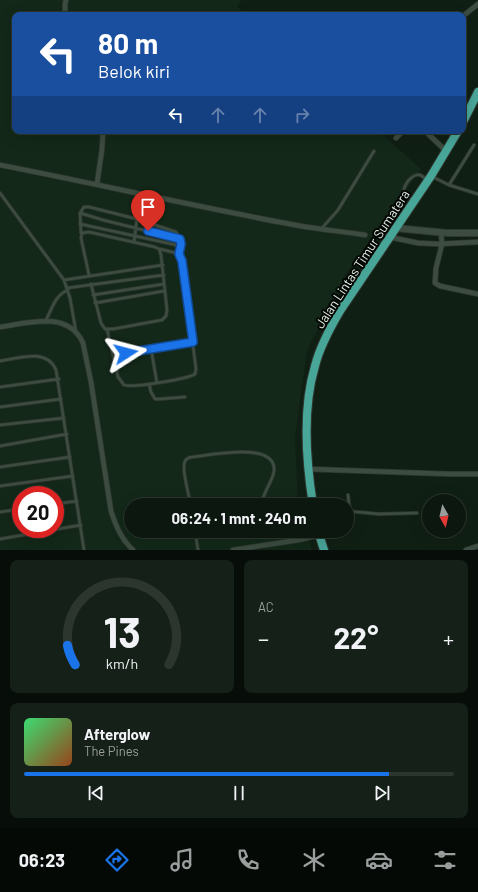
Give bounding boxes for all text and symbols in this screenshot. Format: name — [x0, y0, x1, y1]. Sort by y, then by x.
text: 80 m — [98, 26, 158, 60]
icon: left — [32, 28, 84, 80]
text: Belok kiri — [98, 60, 170, 82]
icon: left — [165, 104, 187, 126]
icon: ahead — [207, 104, 229, 126]
icon: ahead — [249, 104, 271, 126]
icon: right — [291, 104, 313, 126]
street label: Jalan Lintas Timur Sumatera — [311, 187, 413, 331]
pin — [131, 190, 165, 231]
icon: arrive — [137, 196, 159, 218]
position arrow — [105, 332, 147, 374]
speed limit sign: 20 — [12, 486, 64, 538]
north arrow — [422, 494, 466, 538]
map controls — [422, 494, 466, 538]
text: 06:24 · 1 mnt · 240 m — [172, 509, 306, 527]
text: AC — [258, 599, 274, 615]
text: 13 — [103, 605, 141, 655]
text: 22° — [334, 619, 378, 655]
text: − — [258, 625, 269, 651]
text: + — [443, 625, 454, 651]
text: km/h — [106, 654, 138, 671]
text: Afterglow — [84, 725, 150, 743]
text: The Pines — [84, 743, 139, 759]
icon: previous — [85, 782, 107, 804]
icon: pause — [228, 782, 250, 804]
icon: next — [371, 782, 393, 804]
icon: directions — [103, 846, 131, 874]
icon: music — [168, 846, 196, 874]
icon: phone — [234, 846, 262, 874]
icon: climate — [300, 846, 328, 874]
icon: car — [365, 846, 393, 874]
icon: filters — [431, 846, 459, 874]
text: 06:23 — [19, 849, 65, 871]

